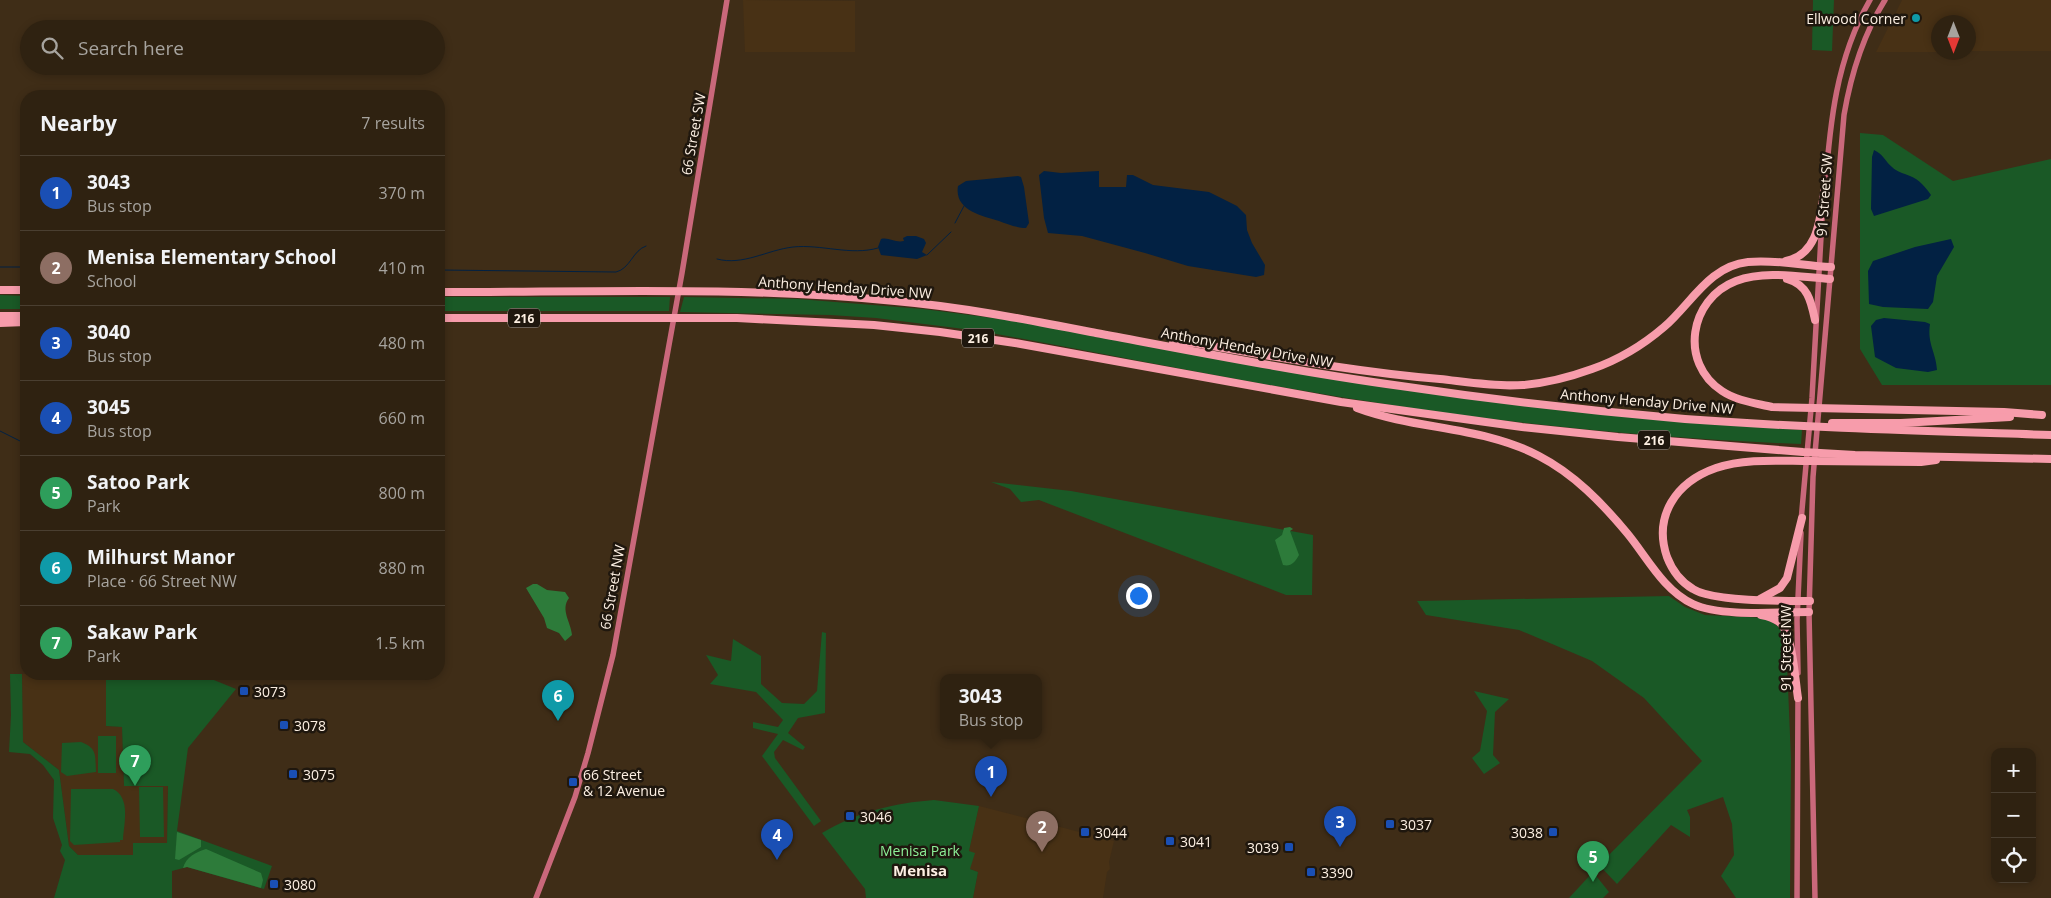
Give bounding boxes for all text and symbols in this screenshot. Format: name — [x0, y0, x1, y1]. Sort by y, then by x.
place label: Ellwood Corner — [1806, 9, 1906, 28]
marker: Ellwood Corner — [1910, 12, 1922, 24]
north arrow — [1931, 15, 1976, 60]
search box — [20, 20, 445, 75]
icon: search — [38, 34, 66, 62]
text: Search here — [78, 35, 184, 61]
street label: 66 Street SW — [676, 91, 710, 177]
text: Nearby — [40, 109, 117, 137]
text: 7 results — [361, 112, 425, 134]
street label: 91 Street SW — [1812, 153, 1836, 237]
text: 3043 — [87, 169, 130, 195]
text: 1 — [51, 182, 61, 204]
text: 370 m — [379, 182, 425, 204]
text: Bus stop — [87, 195, 152, 217]
text: Menisa Elementary School — [87, 244, 336, 270]
text: 2 — [51, 257, 61, 279]
text: 410 m — [379, 257, 425, 279]
text: School — [87, 270, 137, 292]
street label: Anthony Henday Drive NW — [758, 271, 932, 303]
road number: 216 — [508, 308, 540, 328]
text: 3040 — [87, 319, 130, 345]
street label: Anthony Henday Drive NW — [1160, 323, 1334, 371]
road number: 216 — [962, 328, 994, 348]
text: 3 — [51, 332, 61, 354]
text: 480 m — [379, 332, 425, 354]
text: Bus stop — [87, 345, 152, 367]
street label: Anthony Henday Drive NW — [1560, 384, 1734, 418]
text: 3045 — [87, 394, 130, 420]
text: 4 — [51, 407, 61, 429]
text: 660 m — [379, 407, 425, 429]
text: Bus stop — [87, 420, 152, 442]
road number: 216 — [1638, 430, 1670, 450]
text: Satoo Park — [87, 469, 189, 495]
text: 5 — [51, 482, 61, 504]
text: 800 m — [379, 482, 425, 504]
text: Park — [87, 495, 120, 517]
street label: 66 Street NW — [595, 543, 629, 631]
text: Milhurst Manor — [87, 544, 235, 570]
text: 6 — [51, 557, 61, 579]
text: 880 m — [379, 557, 425, 579]
text: Place · 66 Street NW — [87, 570, 237, 592]
your location — [1126, 583, 1152, 609]
street label: 91 Street NW — [1776, 605, 1795, 691]
text: Sakaw Park — [87, 619, 197, 645]
text: 7 — [51, 632, 61, 654]
text: 1.5 km — [375, 632, 425, 654]
text: Park — [87, 645, 120, 667]
popup — [940, 674, 1042, 739]
pin: 6 — [542, 680, 574, 721]
place label: 3073 — [254, 682, 286, 701]
text: 3043 — [959, 683, 1002, 709]
marker: 3073 — [238, 685, 250, 697]
text: Bus stop — [959, 709, 1023, 731]
place label: 3078 — [294, 716, 326, 735]
marker: 3078 — [278, 719, 290, 731]
pin: 7 — [119, 745, 151, 786]
map controls — [1991, 748, 2036, 883]
button: + — [1991, 748, 2036, 793]
pin: 1 — [975, 756, 1007, 797]
place label: 3075 — [303, 765, 335, 784]
place label: 66 Street & 12 Avenue — [583, 765, 665, 800]
marker: 3075 — [287, 768, 299, 780]
marker: 66 Street & 12 Avenue — [567, 776, 579, 788]
button: − — [1991, 793, 2036, 838]
pin: 3 — [1324, 806, 1356, 847]
place label: 3046 — [860, 807, 892, 826]
marker: 3046 — [844, 810, 856, 822]
pin: 2 — [1026, 811, 1058, 852]
place label: 3037 — [1400, 815, 1432, 834]
marker: 3037 — [1384, 818, 1396, 830]
pin: 4 — [761, 819, 793, 860]
place label: 3044 — [1095, 823, 1127, 842]
place label: 3038 — [1511, 823, 1543, 842]
marker: 3044 — [1079, 826, 1091, 838]
marker: 3038 — [1547, 826, 1559, 838]
place label: 3041 — [1180, 832, 1212, 851]
marker: 3041 — [1164, 835, 1176, 847]
place label: 3039 — [1247, 838, 1279, 857]
button: locate — [1991, 838, 2036, 883]
park label: Menisa Park — [880, 841, 961, 860]
marker: 3039 — [1283, 841, 1295, 853]
pin: 5 — [1577, 841, 1609, 882]
district label: Menisa — [893, 860, 947, 880]
place label: 3390 — [1321, 863, 1353, 882]
marker: 3390 — [1305, 866, 1317, 878]
place label: 3080 — [284, 875, 316, 894]
marker: 3080 — [268, 878, 280, 890]

